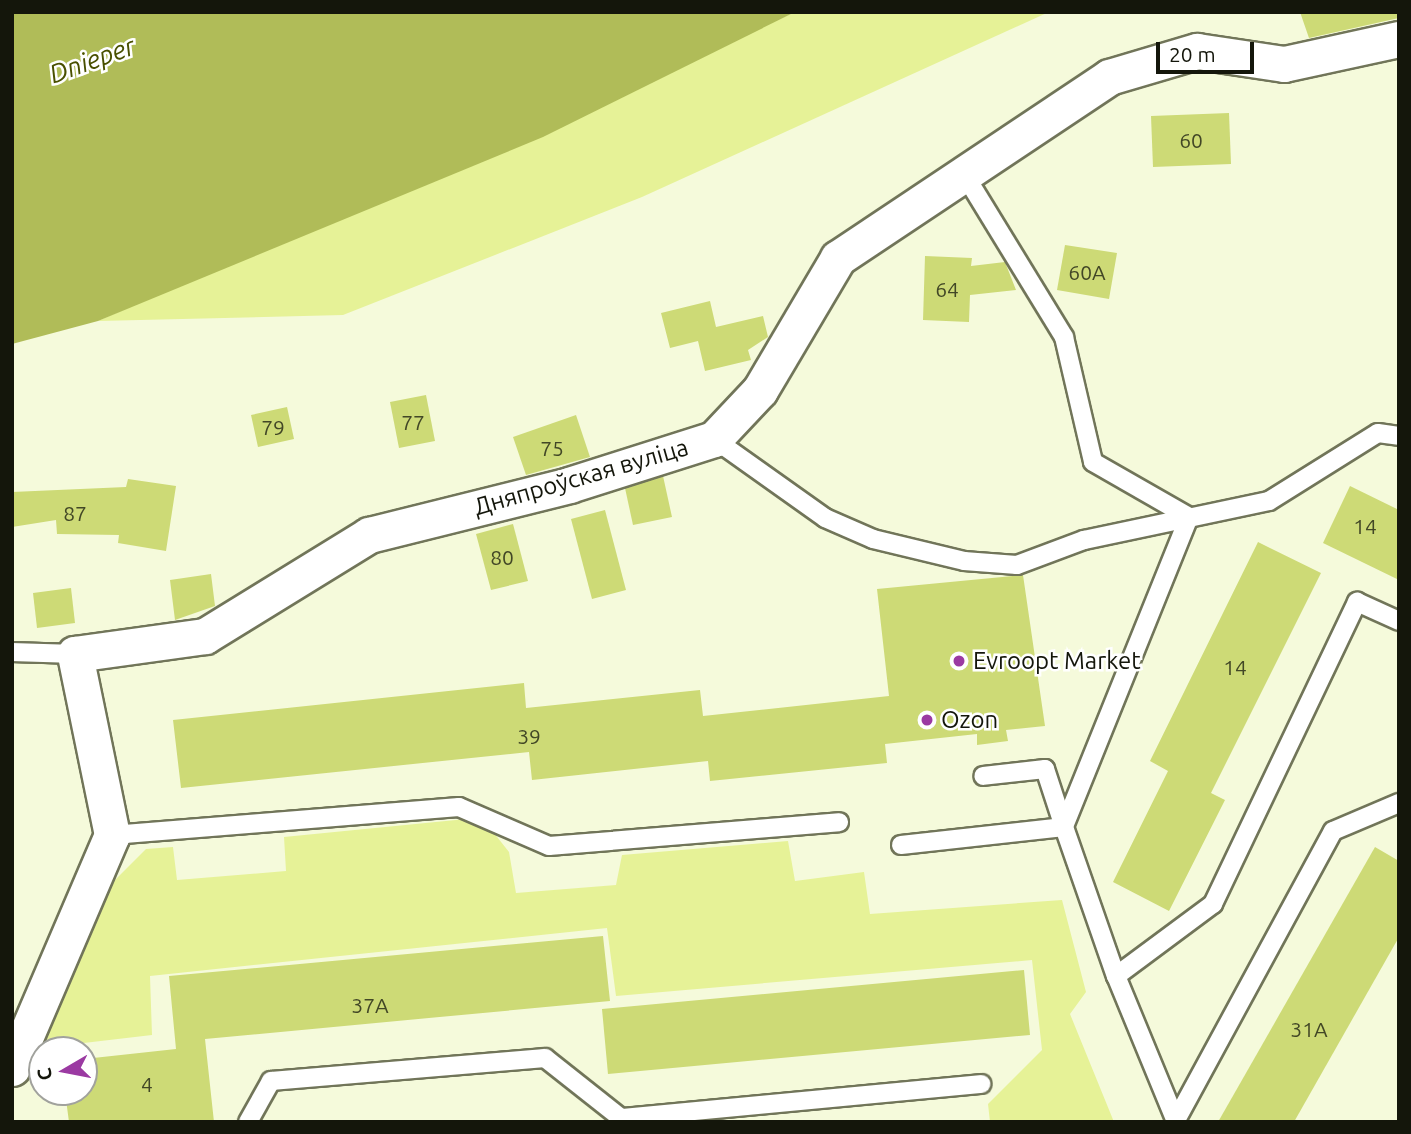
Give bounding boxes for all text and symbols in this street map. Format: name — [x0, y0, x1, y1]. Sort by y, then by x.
scale bar — [1159, 28, 1257, 72]
water label: Dnieper — [45, 30, 139, 90]
text: 20 m — [1169, 42, 1216, 66]
house number: 60 — [1179, 127, 1203, 153]
house number: 60А — [1068, 259, 1106, 285]
house number: 64 — [935, 276, 959, 302]
house number: 77 — [401, 409, 425, 435]
house number: 79 — [261, 414, 285, 440]
street label: Дняпроўская вуліца — [470, 433, 692, 521]
house number: 75 — [540, 435, 564, 461]
house number: 87 — [63, 500, 87, 526]
house number: 14 — [1353, 513, 1377, 539]
house number: 80 — [490, 544, 514, 570]
place label: Evroopt Market — [973, 647, 1141, 675]
marker: Evroopt Market — [951, 653, 967, 669]
house number: 14 — [1223, 654, 1247, 680]
place label: Ozon — [941, 706, 998, 734]
marker: Ozon — [919, 712, 935, 728]
house number: 39 — [517, 723, 541, 749]
house number: 37А — [351, 992, 389, 1018]
house number: 31А — [1290, 1016, 1328, 1042]
north arrow — [28, 1036, 98, 1106]
text: С — [32, 1066, 56, 1082]
house number: 4 — [141, 1071, 153, 1097]

